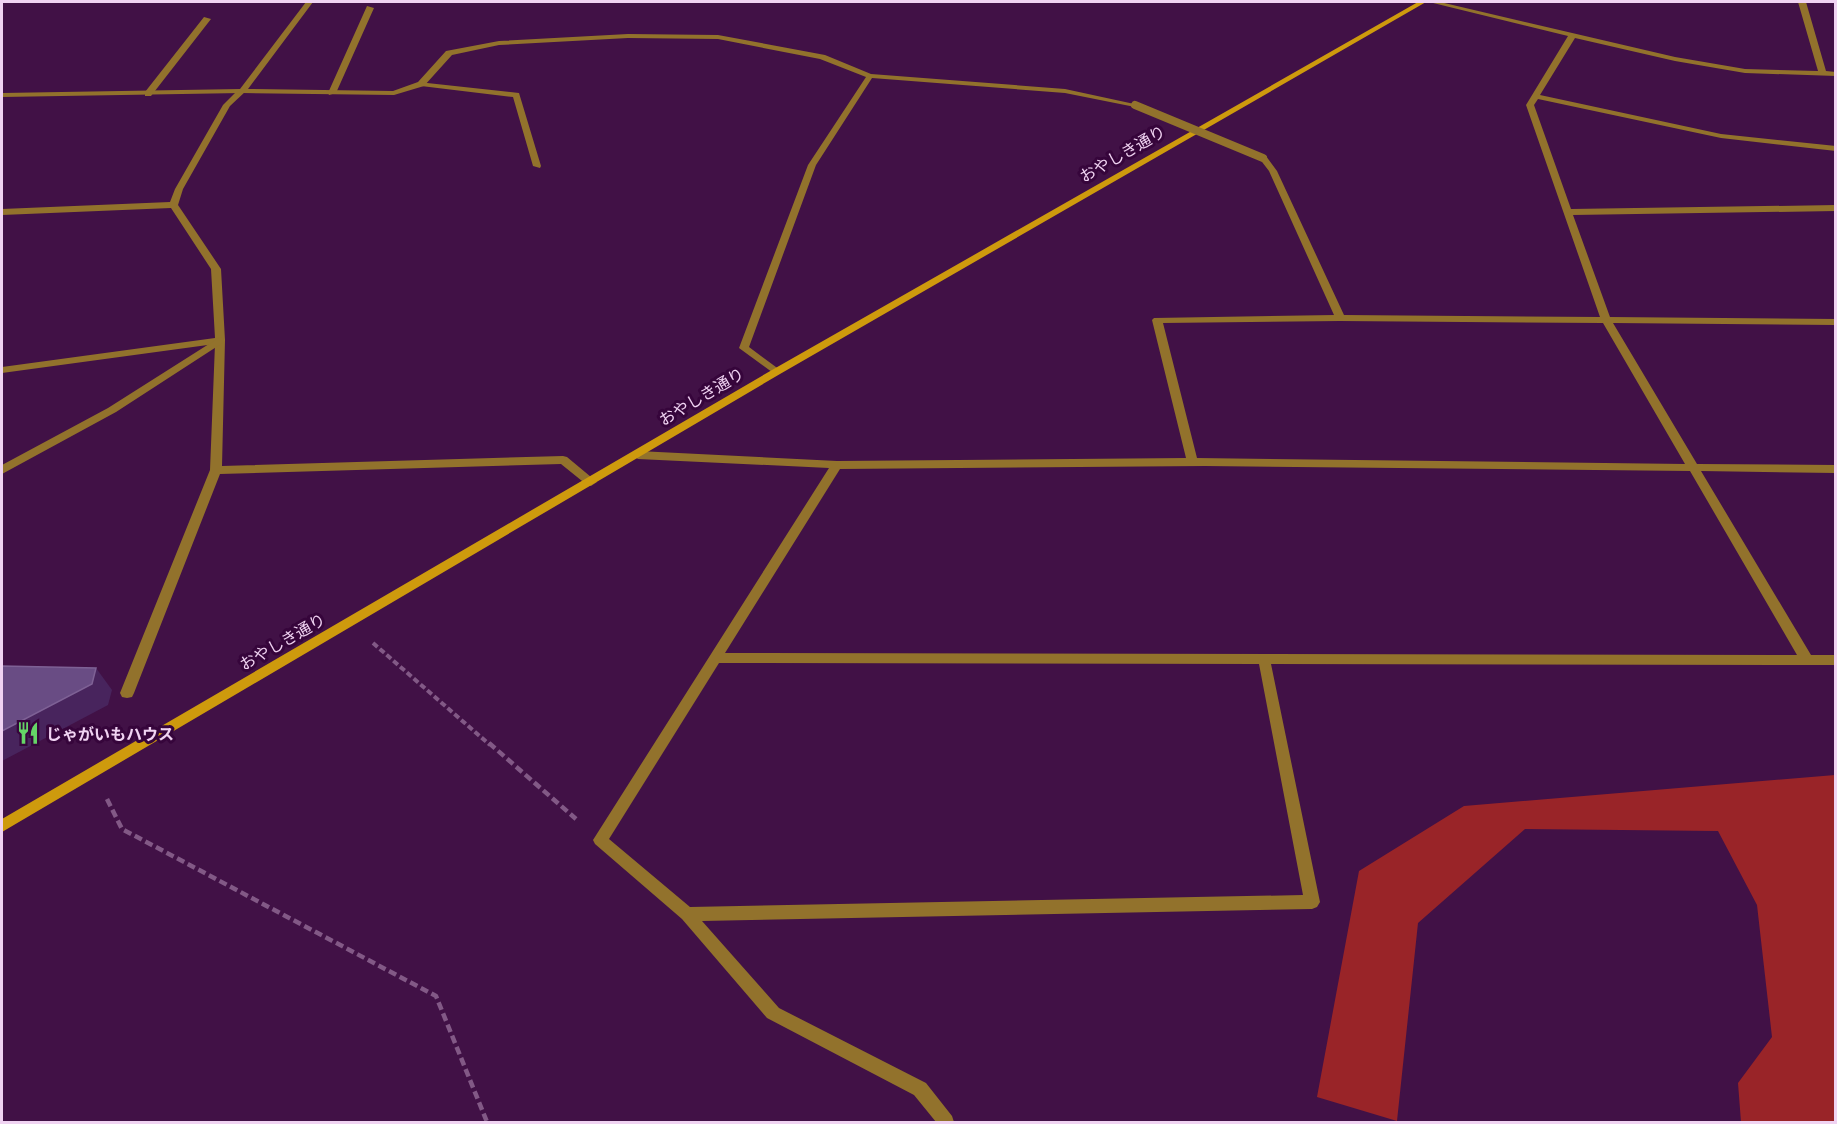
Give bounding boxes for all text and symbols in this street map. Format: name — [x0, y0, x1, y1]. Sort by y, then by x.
street label: おやしき通り — [1076, 121, 1168, 185]
street label: おやしき通り — [655, 363, 747, 429]
street label: おやしき通り — [236, 609, 328, 673]
restaurant icon: じゃがいもハウス — [15, 720, 41, 746]
place label: じゃがいもハウス — [46, 724, 174, 743]

